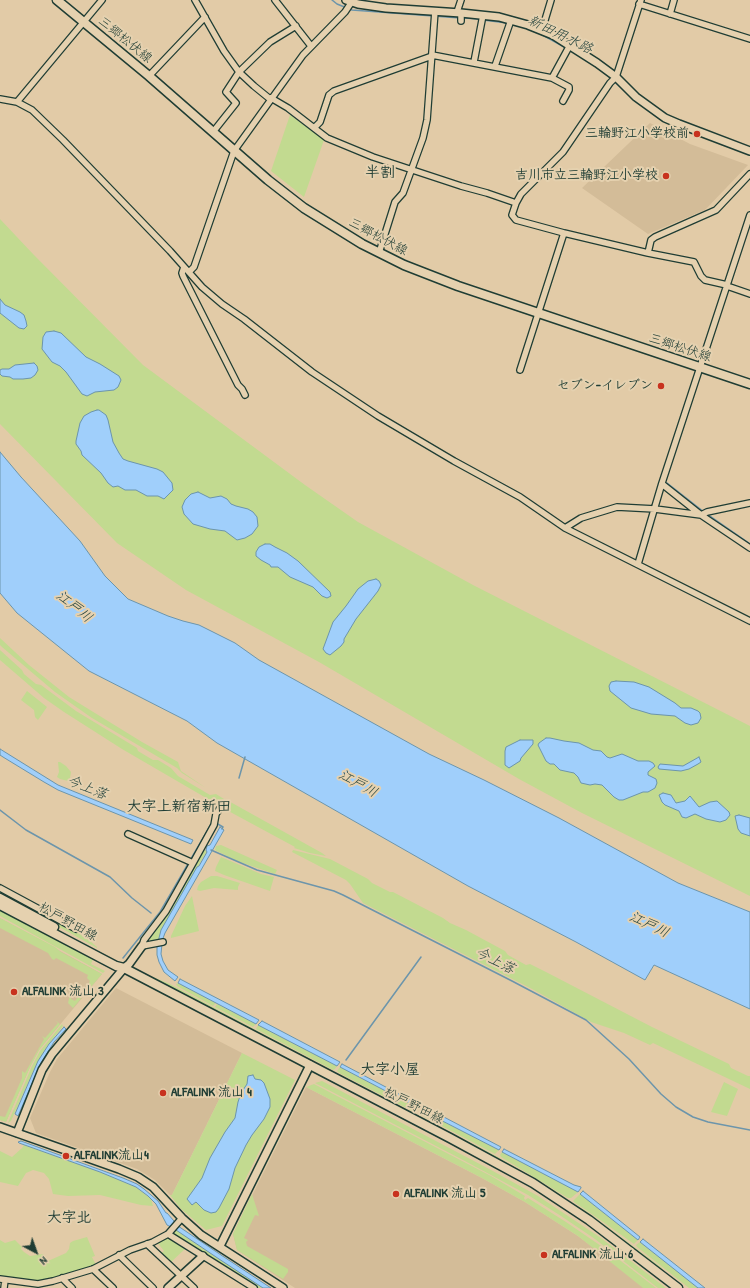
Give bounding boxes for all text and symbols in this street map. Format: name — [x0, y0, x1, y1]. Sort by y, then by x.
water label: 新田用水路 — [525, 12, 595, 58]
street label: 三郷松伏線 — [95, 13, 155, 67]
place label: 三輪野江小学校前 — [585, 126, 689, 142]
marker: 三輪野江小学校前 — [692, 129, 702, 139]
district label: 半割 — [365, 164, 395, 182]
place label: 吉川市立三輪野江小学校 — [515, 168, 658, 184]
marker: 吉川市立三輪野江小学校 — [661, 171, 671, 181]
street label: 三郷松伏線 — [346, 215, 410, 259]
street label: 三郷松伏線 — [647, 331, 713, 365]
place label: セブン-イレブン — [557, 378, 653, 394]
marker: セブン-イレブン — [656, 381, 666, 391]
water label: 江戸川 — [52, 587, 96, 627]
water label: 江戸川 — [336, 766, 380, 802]
water label: 今上落 — [64, 772, 110, 804]
district label: 大字上新宿新田 — [127, 798, 231, 816]
street label: 松戸野田線 — [36, 899, 100, 945]
water label: 江戸川 — [626, 908, 672, 942]
water label: 今上落 — [472, 944, 518, 978]
place label: ALFALINK 流山 3 — [22, 984, 104, 1000]
marker: ALFALINK 流山 3 — [9, 987, 19, 997]
district label: 大字小屋 — [360, 1061, 420, 1079]
street label: 松戸野田線 — [382, 1084, 446, 1128]
place label: ALFALINK 流山 4 — [171, 1085, 252, 1101]
marker: ALFALINK 流山 4 — [158, 1088, 168, 1098]
place label: ALFALINK流山4 — [74, 1148, 149, 1164]
marker: ALFALINK流山4 — [61, 1151, 71, 1161]
place label: ALFALINK 流山 5 — [404, 1186, 485, 1202]
marker: ALFALINK 流山 5 — [391, 1189, 401, 1199]
district label: 大字北 — [47, 1209, 91, 1227]
north arrow — [16, 1232, 56, 1272]
place label: ALFALINK 流山 6 — [552, 1247, 633, 1263]
marker: ALFALINK 流山 6 — [539, 1250, 549, 1260]
text: N — [37, 1254, 51, 1268]

